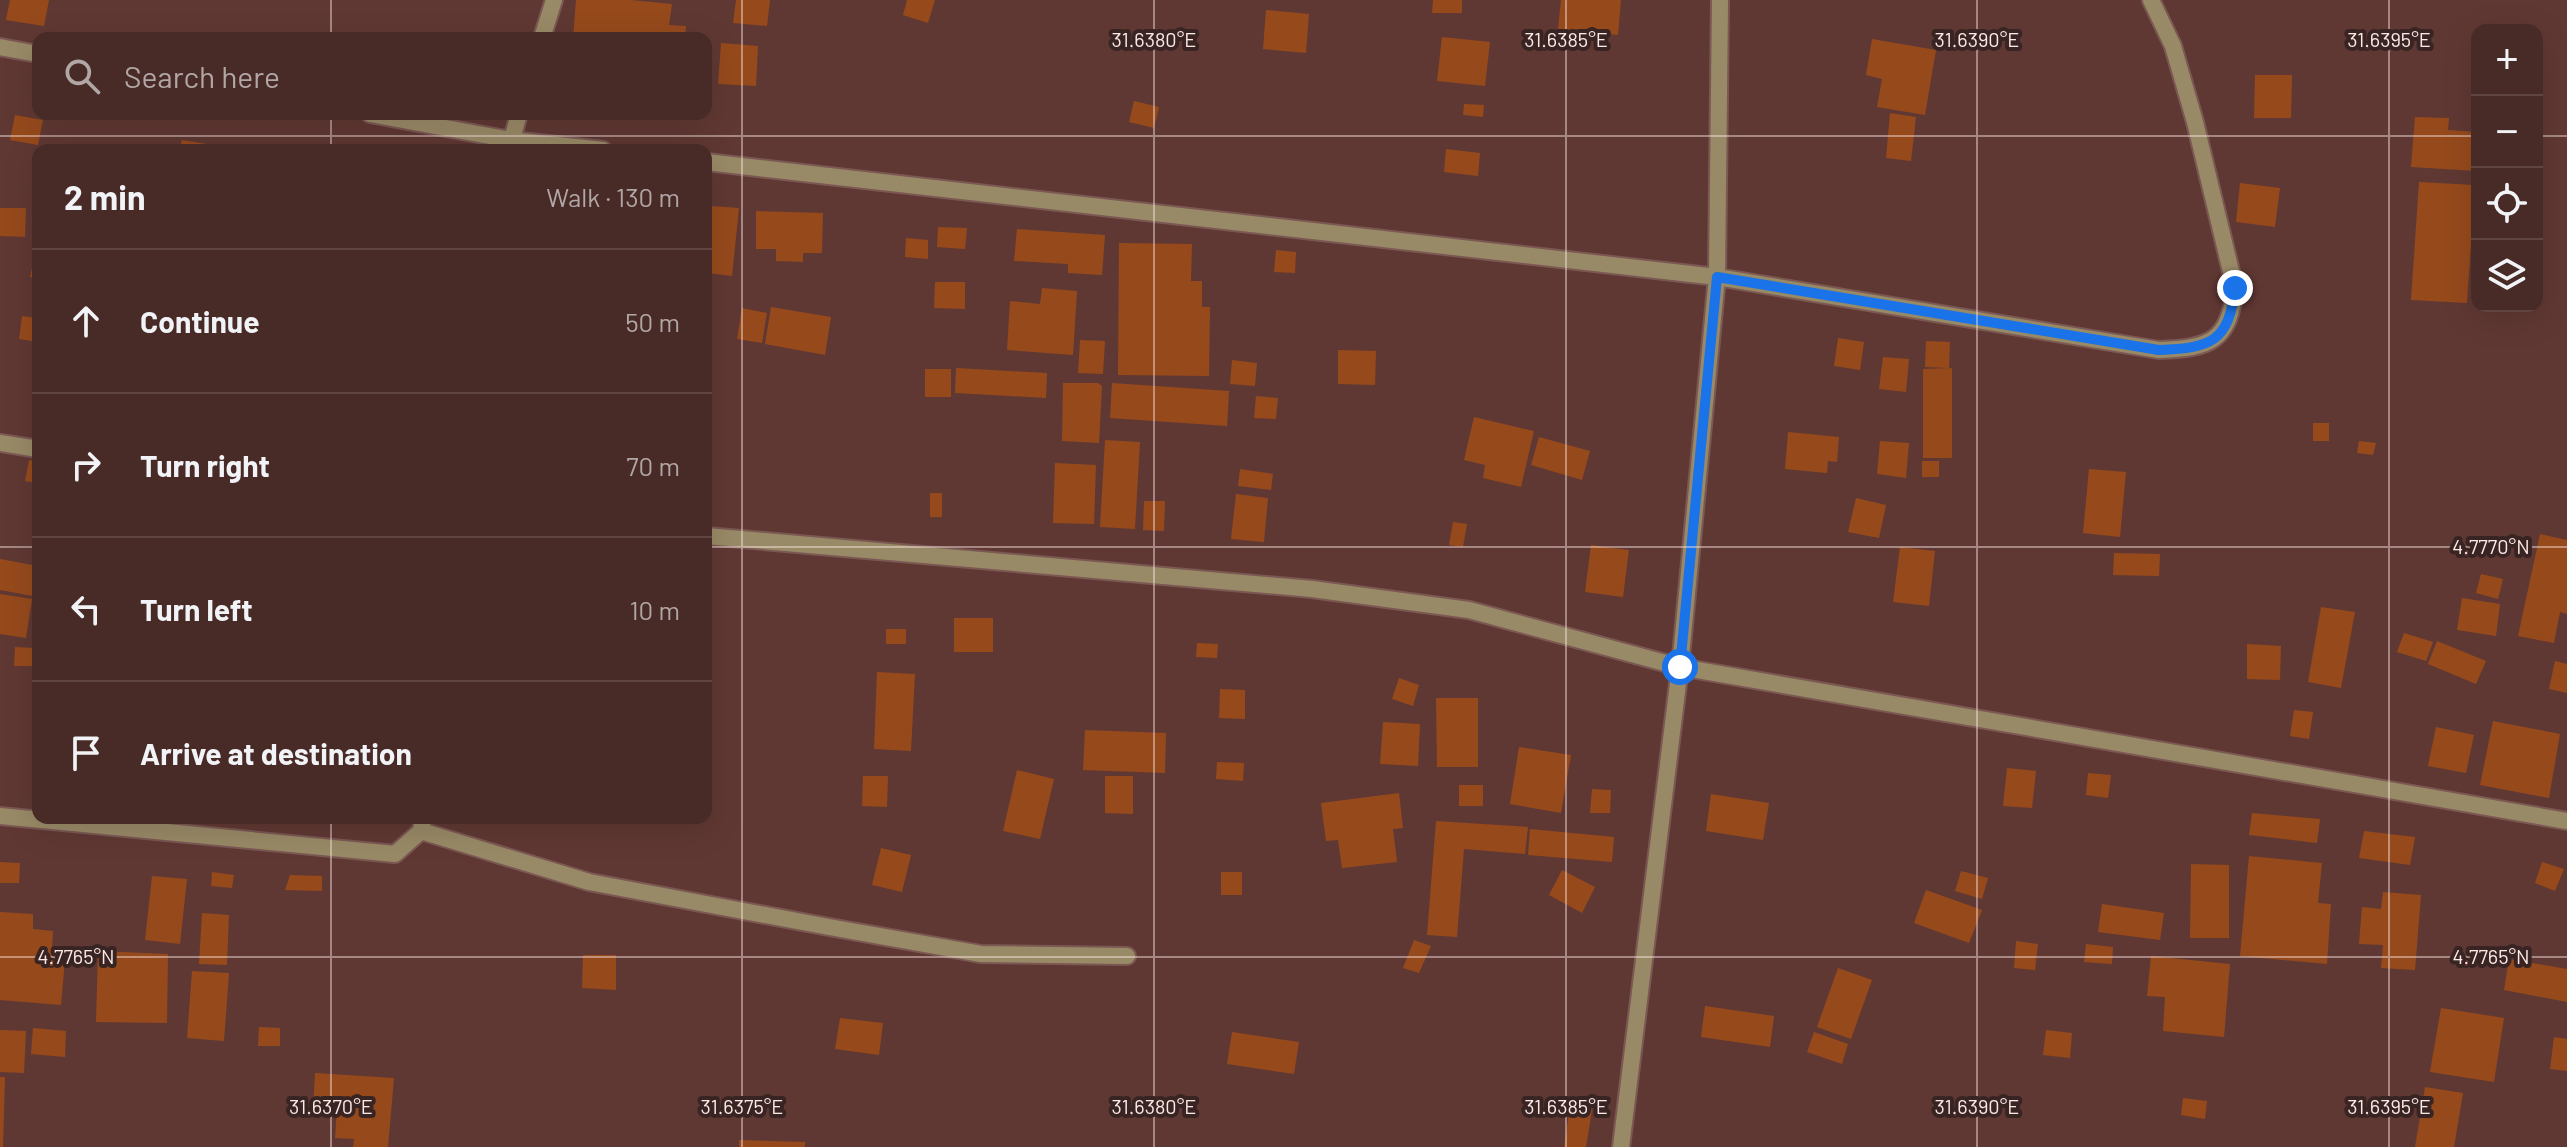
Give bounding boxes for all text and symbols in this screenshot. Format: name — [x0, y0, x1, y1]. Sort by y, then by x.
map controls — [2471, 24, 2543, 312]
button: + — [2471, 24, 2543, 96]
text: 31.6380°E — [1112, 27, 1196, 51]
text: 31.6385°E — [1524, 27, 1608, 51]
text: 31.6390°E — [1935, 27, 2019, 51]
text: 31.6395°E — [2347, 27, 2431, 51]
search box — [32, 32, 712, 120]
icon: search — [60, 54, 104, 98]
text: Search here — [124, 58, 280, 94]
button: − — [2471, 96, 2543, 168]
button: locate — [2471, 168, 2543, 240]
text: 2 min — [64, 176, 146, 217]
text: Walk · 130 m — [546, 181, 680, 212]
button: layers — [2471, 240, 2543, 312]
route end — [2217, 270, 2253, 306]
icon: ahead — [64, 299, 108, 343]
text: Continue — [140, 303, 260, 339]
text: 50 m — [625, 306, 680, 337]
icon: right — [64, 443, 108, 487]
text: Turn right — [140, 447, 270, 483]
text: 70 m — [626, 450, 680, 481]
text: 4.7770°N — [2452, 534, 2530, 558]
icon: left — [64, 587, 108, 631]
text: Turn left — [140, 591, 253, 627]
text: 10 m — [630, 594, 680, 625]
route start — [1662, 649, 1698, 685]
icon: arrive — [64, 731, 108, 775]
text: Arrive at destination — [140, 735, 412, 771]
text: 4.7765°N — [37, 944, 115, 968]
text: 4.7765°N — [2452, 944, 2530, 968]
text: 31.6370°E — [289, 1094, 373, 1118]
text: 31.6375°E — [701, 1094, 783, 1118]
text: 31.6380°E — [1112, 1094, 1196, 1118]
text: 31.6385°E — [1524, 1094, 1608, 1118]
text: 31.6390°E — [1935, 1094, 2019, 1118]
text: 31.6395°E — [2347, 1094, 2431, 1118]

